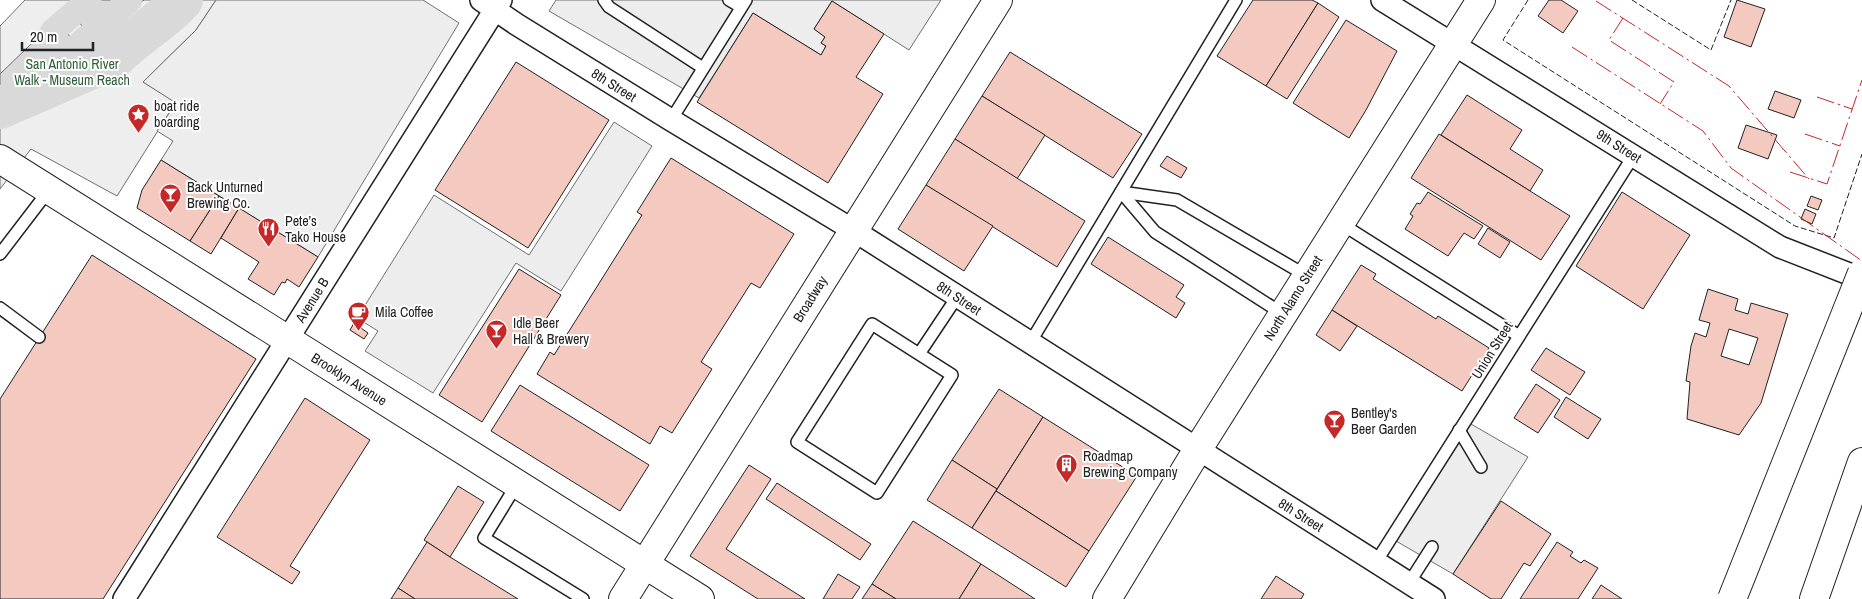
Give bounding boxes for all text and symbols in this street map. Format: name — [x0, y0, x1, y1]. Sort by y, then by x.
scale bar — [22, 20, 94, 52]
text: 20 m — [30, 26, 57, 47]
park label: San Antonio River Walk - Museum Reach — [14, 55, 130, 89]
street label: 8th Street — [588, 64, 640, 106]
place label: boat ride boarding — [154, 97, 200, 131]
place icon: boat ride boarding — [126, 102, 150, 133]
street label: 9th Street — [1593, 125, 1645, 167]
place label: Back Unturned Brewing Co. — [187, 178, 263, 212]
bar icon: Back Unturned Brewing Co. — [159, 183, 183, 214]
place label: Pete’s Tako House — [285, 212, 346, 246]
restaurant icon: Pete’s Tako House — [257, 217, 281, 248]
street label: North Alamo Street — [1260, 252, 1326, 344]
street label: Broadway — [789, 272, 831, 325]
street label: Avenue B — [291, 274, 333, 327]
street label: 8th Street — [933, 277, 985, 319]
cafe icon: Mila Coffee — [347, 300, 371, 331]
place label: Mila Coffee — [375, 303, 434, 321]
place label: Idle Beer Hall & Brewery — [513, 314, 589, 348]
street label: Union Street — [1467, 318, 1517, 382]
bar icon: Idle Beer Hall & Brewery — [485, 319, 509, 350]
street label: Brooklyn Avenue — [308, 349, 390, 409]
place label: Bentley's Beer Garden — [1351, 404, 1417, 438]
bar icon: Bentley's Beer Garden — [1323, 409, 1347, 440]
place label: Roadmap Brewing Company — [1083, 447, 1178, 481]
building icon: Roadmap Brewing Company — [1055, 452, 1079, 483]
street label: 8th Street — [1275, 494, 1327, 536]

